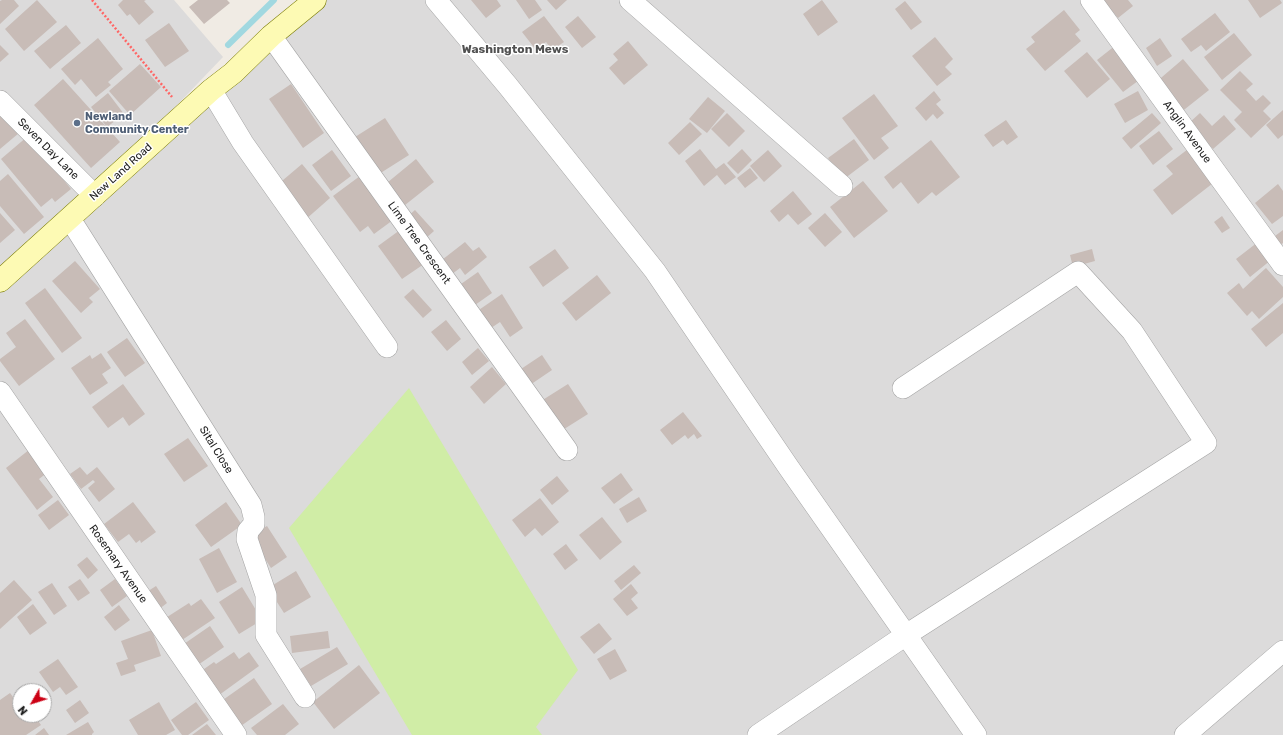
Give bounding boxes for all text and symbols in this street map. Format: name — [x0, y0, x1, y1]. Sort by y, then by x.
district label: Washington Mews — [462, 43, 568, 57]
street label: Anglin Avenue — [1160, 98, 1214, 166]
place label: Newland Community Center — [85, 110, 189, 136]
street label: Seven Day Lane — [14, 115, 82, 183]
marker: Newland Community Center — [72, 118, 82, 128]
street label: New Land Road — [87, 141, 155, 203]
street label: Lime Tree Crescent — [385, 199, 453, 287]
street label: Sital Close — [196, 424, 236, 476]
street label: Rosemary Avenue — [86, 522, 150, 606]
north arrow — [12, 683, 52, 723]
text: N — [16, 703, 31, 717]

